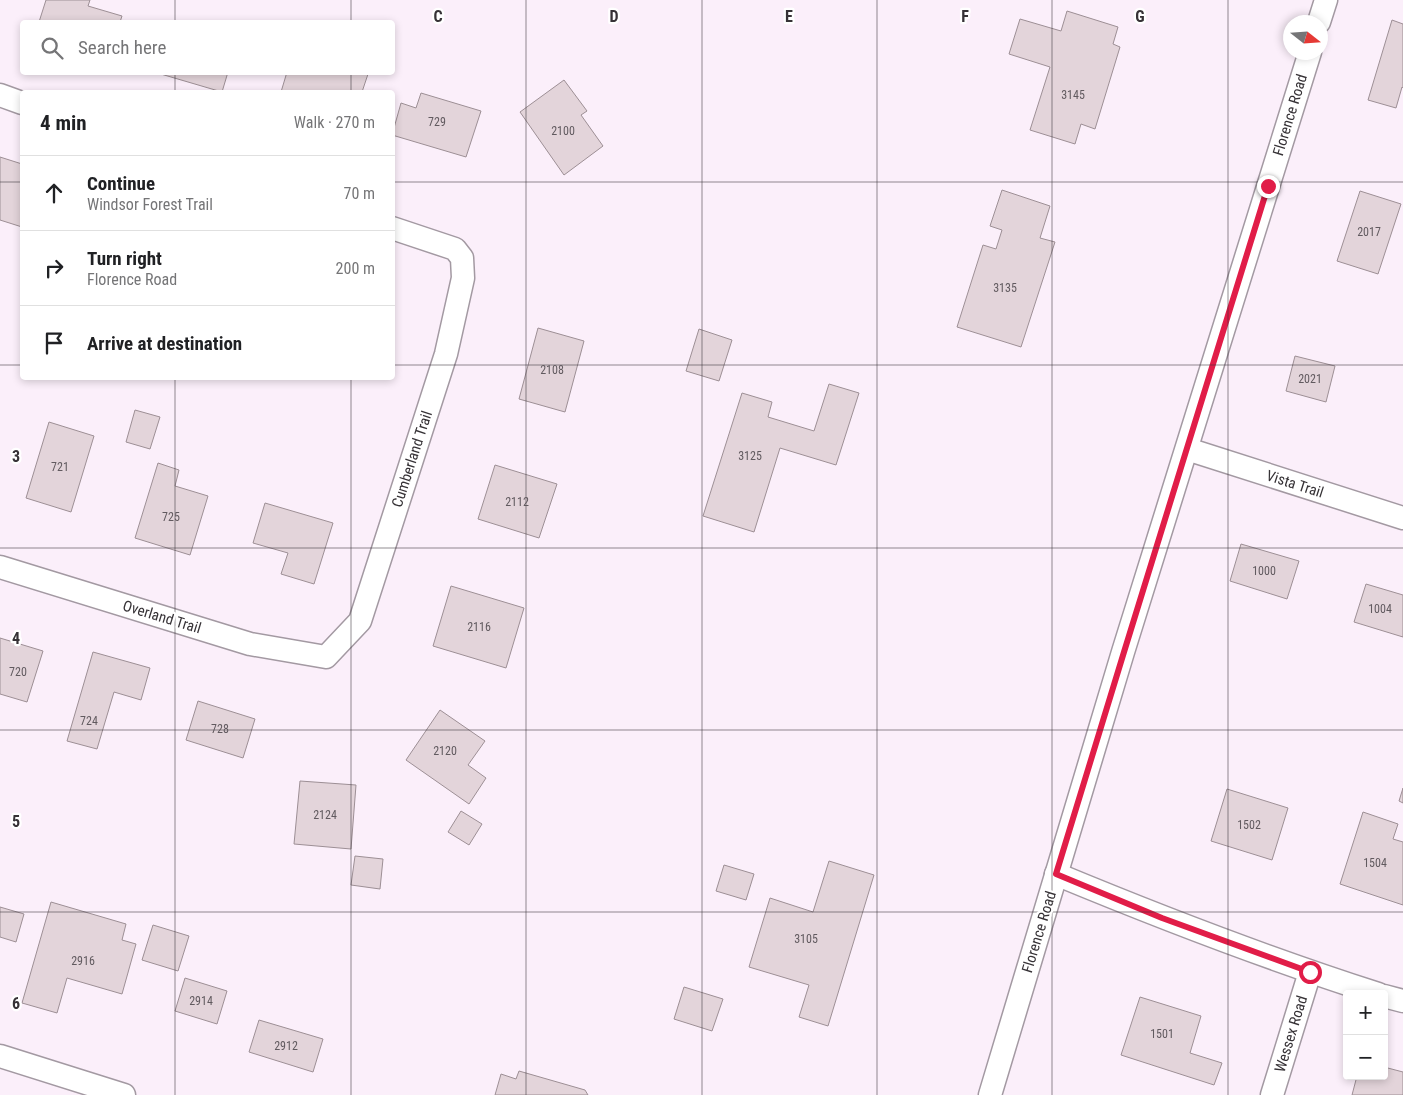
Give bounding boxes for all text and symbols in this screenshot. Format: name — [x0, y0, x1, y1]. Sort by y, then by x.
text: C — [433, 7, 443, 26]
text: D — [609, 7, 619, 26]
text: E — [785, 7, 793, 26]
text: F — [961, 7, 969, 26]
text: G — [1135, 7, 1145, 26]
north arrow — [1283, 15, 1328, 60]
search box — [20, 20, 395, 75]
icon: search — [38, 34, 66, 62]
text: Search here — [78, 36, 166, 59]
street label: Florence Road — [1269, 72, 1311, 158]
house number: 3145 — [1061, 88, 1085, 102]
text: 4 min — [40, 111, 87, 135]
text: Walk · 270 m — [294, 113, 375, 132]
house number: 729 — [428, 115, 446, 129]
house number: 2100 — [551, 124, 575, 138]
text: Continue — [87, 172, 155, 195]
route end — [1257, 175, 1280, 198]
icon: ahead — [40, 179, 68, 207]
text: 70 m — [343, 184, 375, 203]
text: Windsor Forest Trail — [87, 195, 213, 214]
house number: 2017 — [1357, 225, 1381, 239]
text: Turn right — [87, 247, 162, 270]
icon: right — [40, 254, 68, 282]
text: 200 m — [336, 259, 375, 278]
text: Florence Road — [87, 270, 177, 289]
house number: 3135 — [993, 281, 1017, 295]
icon: arrive — [40, 329, 68, 357]
text: Arrive at destination — [87, 332, 242, 355]
house number: 2108 — [540, 363, 564, 377]
house number: 2021 — [1298, 372, 1322, 386]
street label: Cumberland Trail — [388, 409, 436, 509]
text: 3 — [12, 447, 20, 466]
house number: 3125 — [738, 449, 762, 463]
house number: 721 — [51, 460, 69, 474]
street label: Vista Trail — [1264, 466, 1326, 502]
house number: 2112 — [505, 495, 529, 509]
house number: 725 — [162, 510, 180, 524]
house number: 1000 — [1252, 564, 1276, 578]
street label: Overland Trail — [121, 597, 203, 637]
house number: 1004 — [1368, 602, 1392, 616]
house number: 2116 — [467, 620, 491, 634]
text: 4 — [12, 629, 20, 648]
house number: 720 — [9, 665, 27, 679]
house number: 724 — [80, 714, 98, 728]
house number: 728 — [211, 722, 229, 736]
house number: 2120 — [433, 744, 457, 758]
house number: 2124 — [313, 808, 337, 822]
text: 5 — [12, 812, 20, 831]
house number: 1502 — [1237, 818, 1261, 832]
house number: 1504 — [1363, 856, 1387, 870]
street label: Florence Road — [1018, 889, 1060, 975]
house number: 3105 — [794, 932, 818, 946]
house number: 2916 — [71, 954, 95, 968]
route start — [1299, 961, 1322, 984]
map controls — [1343, 990, 1388, 1080]
button: + — [1343, 990, 1388, 1035]
text: 6 — [12, 994, 20, 1013]
house number: 2914 — [189, 994, 213, 1008]
street label: Wessex Road — [1271, 994, 1311, 1074]
house number: 1501 — [1150, 1027, 1174, 1041]
button: − — [1343, 1035, 1388, 1080]
house number: 2912 — [274, 1039, 298, 1053]

